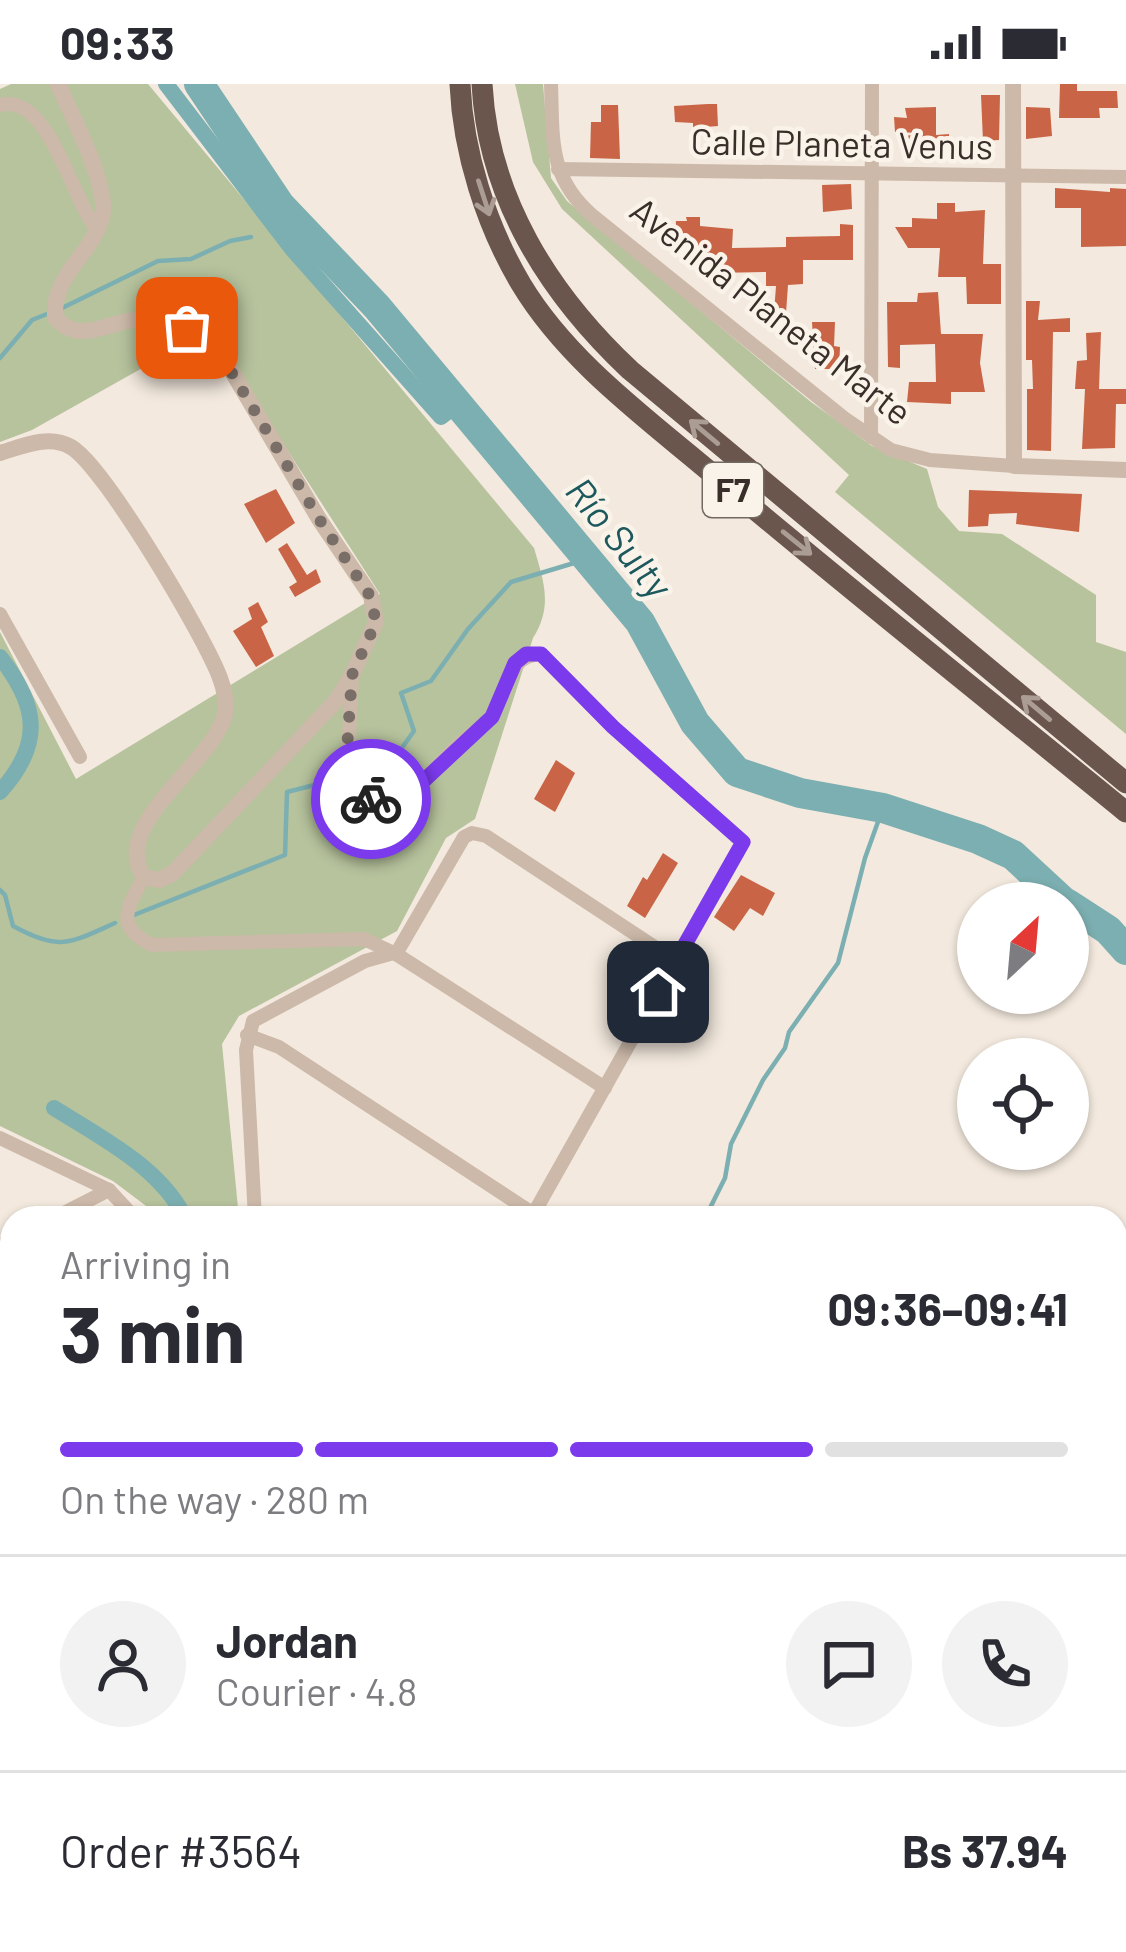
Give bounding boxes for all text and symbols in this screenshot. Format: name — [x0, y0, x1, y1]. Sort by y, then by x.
text: 09:33 — [60, 15, 175, 69]
street label: Calle Planeta Venus — [690, 118, 994, 167]
one-way arrow — [474, 178, 496, 216]
street label: Avenida Planeta Marte — [623, 187, 921, 433]
pin — [136, 277, 238, 379]
icon: bag — [154, 295, 220, 361]
one-way arrow — [689, 418, 720, 446]
road number: F7 — [703, 463, 763, 517]
water label: Río Sulty — [557, 467, 684, 608]
one-way arrow — [781, 529, 812, 557]
one-way arrow — [1021, 694, 1052, 722]
courier — [311, 739, 431, 859]
icon: bike — [338, 766, 404, 832]
north arrow — [957, 882, 1089, 1014]
map controls — [957, 882, 1089, 1170]
pin — [607, 941, 709, 1043]
icon: home — [625, 959, 691, 1025]
button: locate — [957, 1038, 1089, 1170]
text: Arriving in — [60, 1240, 231, 1287]
text: 09:36–09:41 — [827, 1281, 1068, 1335]
text: 3 min — [60, 1285, 245, 1379]
text: On the way · 280 m — [60, 1475, 369, 1522]
button: person — [60, 1601, 186, 1727]
button: chat — [786, 1601, 912, 1727]
button: phone — [942, 1601, 1068, 1727]
text: Jordan — [216, 1613, 358, 1667]
text: Courier · 4.8 — [216, 1667, 417, 1714]
text: Order #3564 — [60, 1823, 302, 1877]
text: Bs 37.94 — [902, 1823, 1068, 1877]

